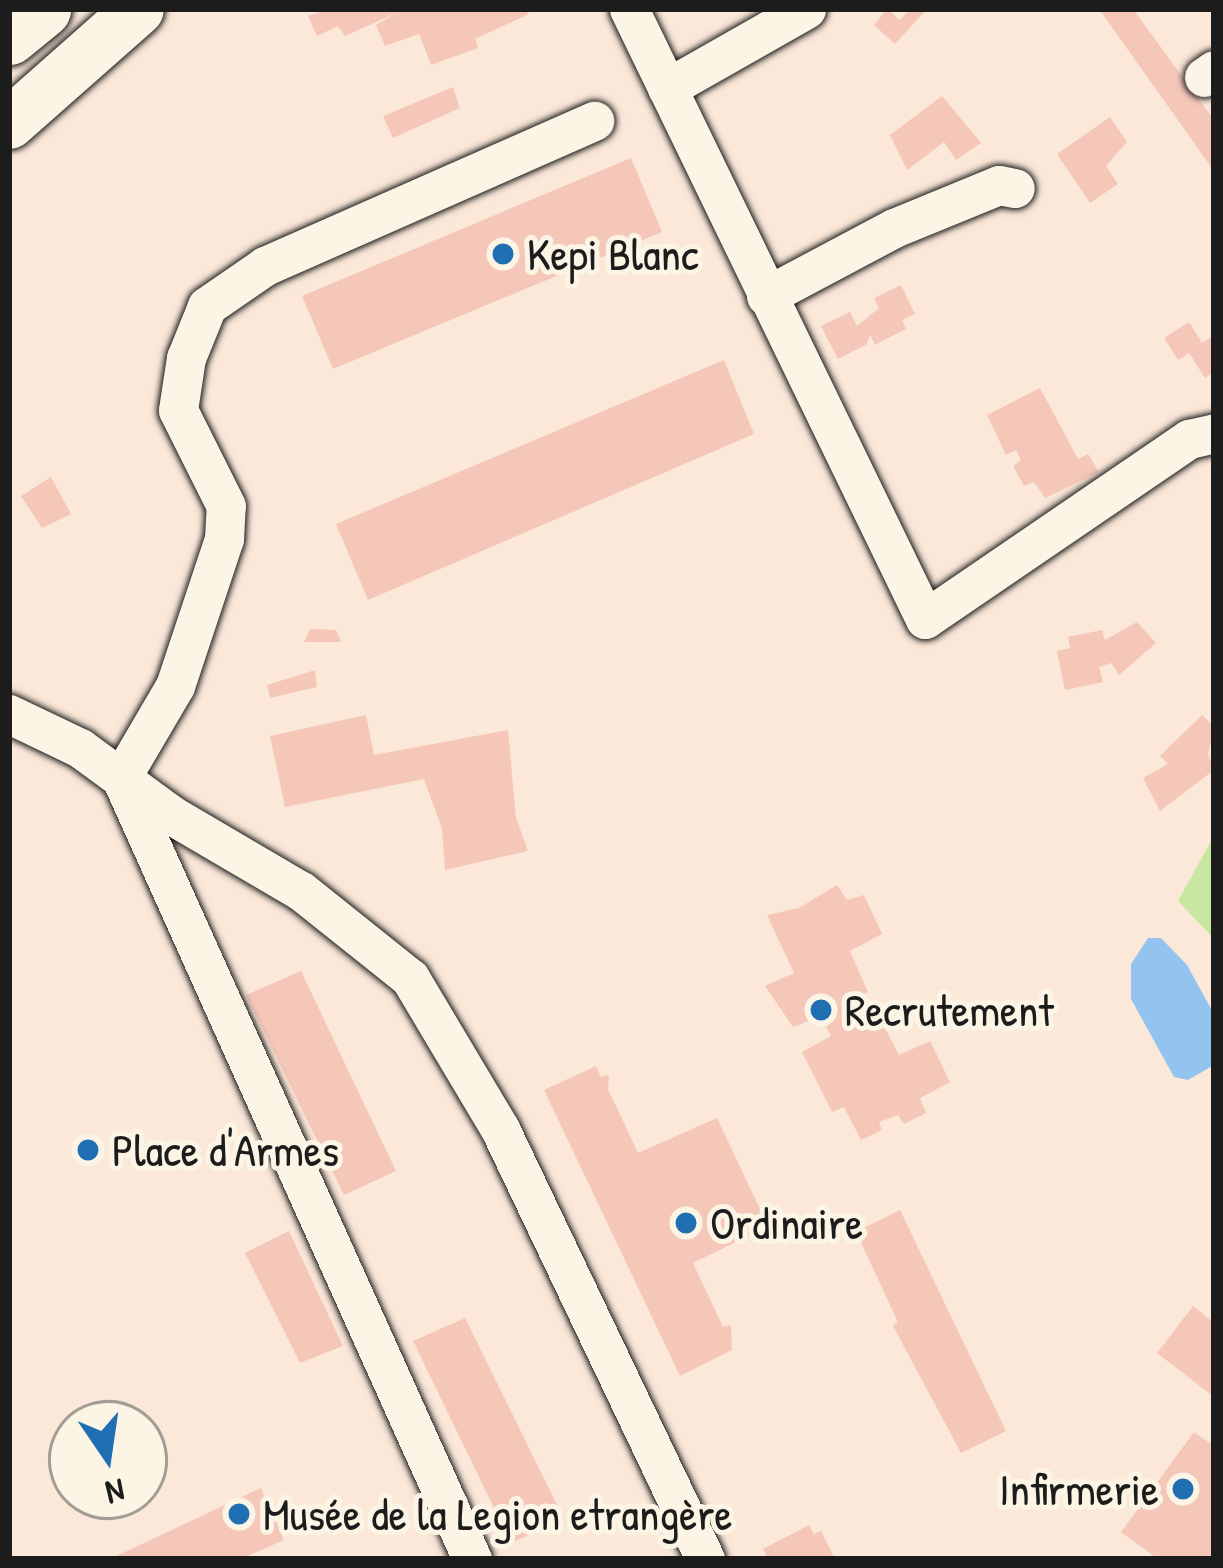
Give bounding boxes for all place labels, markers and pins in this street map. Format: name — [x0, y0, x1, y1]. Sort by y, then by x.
place label: Kepi Blanc — [527, 227, 698, 281]
marker: Kepi Blanc — [490, 241, 516, 267]
place label: Recrutement — [845, 983, 1054, 1037]
marker: Recrutement — [808, 997, 834, 1023]
place label: Place d'Armes — [112, 1123, 339, 1177]
marker: Place d'Armes — [75, 1137, 101, 1163]
place label: Ordinaire — [710, 1196, 863, 1250]
marker: Ordinaire — [673, 1210, 699, 1236]
place label: Infirmerie — [999, 1462, 1159, 1516]
marker: Infirmerie — [1170, 1476, 1196, 1502]
place label: Musée de la Legion etrangère — [263, 1487, 732, 1541]
marker: Musée de la Legion etrangère — [226, 1501, 252, 1527]

